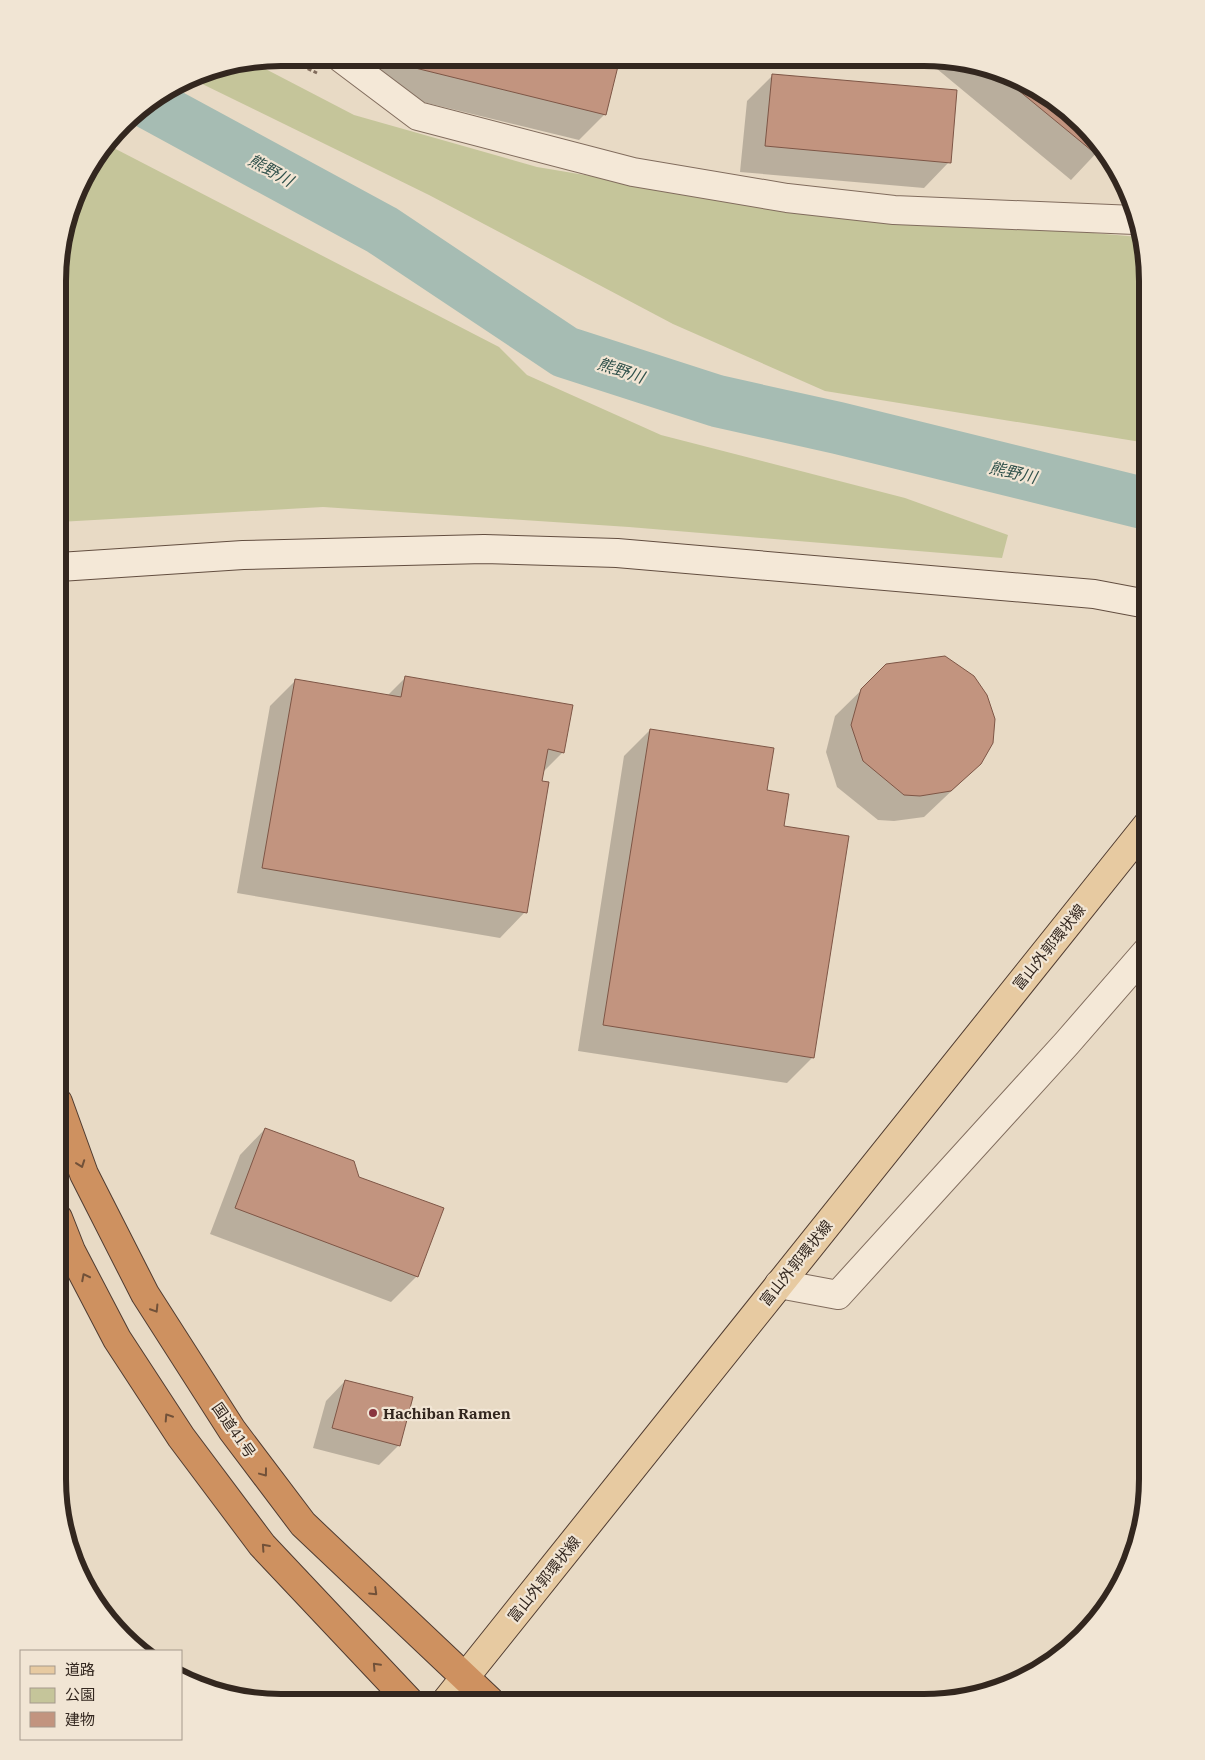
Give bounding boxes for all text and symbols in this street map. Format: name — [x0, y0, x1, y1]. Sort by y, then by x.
water label: 熊野川 — [245, 150, 299, 191]
water label: 熊野川 — [595, 353, 649, 388]
water label: 熊野川 — [987, 457, 1041, 488]
street label: 富山外郭環状線 — [1009, 900, 1089, 994]
one-way arrow — [75, 1159, 85, 1168]
street label: 富山外郭環状線 — [756, 1216, 836, 1310]
one-way arrow — [81, 1274, 91, 1283]
one-way arrow — [149, 1303, 158, 1312]
street label: 国道41号 — [208, 1399, 260, 1461]
place label: Hachiban Ramen — [383, 1404, 511, 1423]
marker: Hachiban Ramen — [367, 1407, 379, 1419]
one-way arrow — [164, 1413, 174, 1422]
one-way arrow — [259, 1467, 267, 1476]
street label: 富山外郭環状線 — [504, 1532, 584, 1626]
one-way arrow — [261, 1544, 270, 1553]
one-way arrow — [369, 1586, 378, 1595]
legend — [20, 1650, 182, 1740]
text: 道路 — [65, 1660, 95, 1679]
one-way arrow — [373, 1662, 382, 1671]
text: 公園 — [65, 1685, 95, 1704]
text: 建物 — [65, 1710, 95, 1729]

